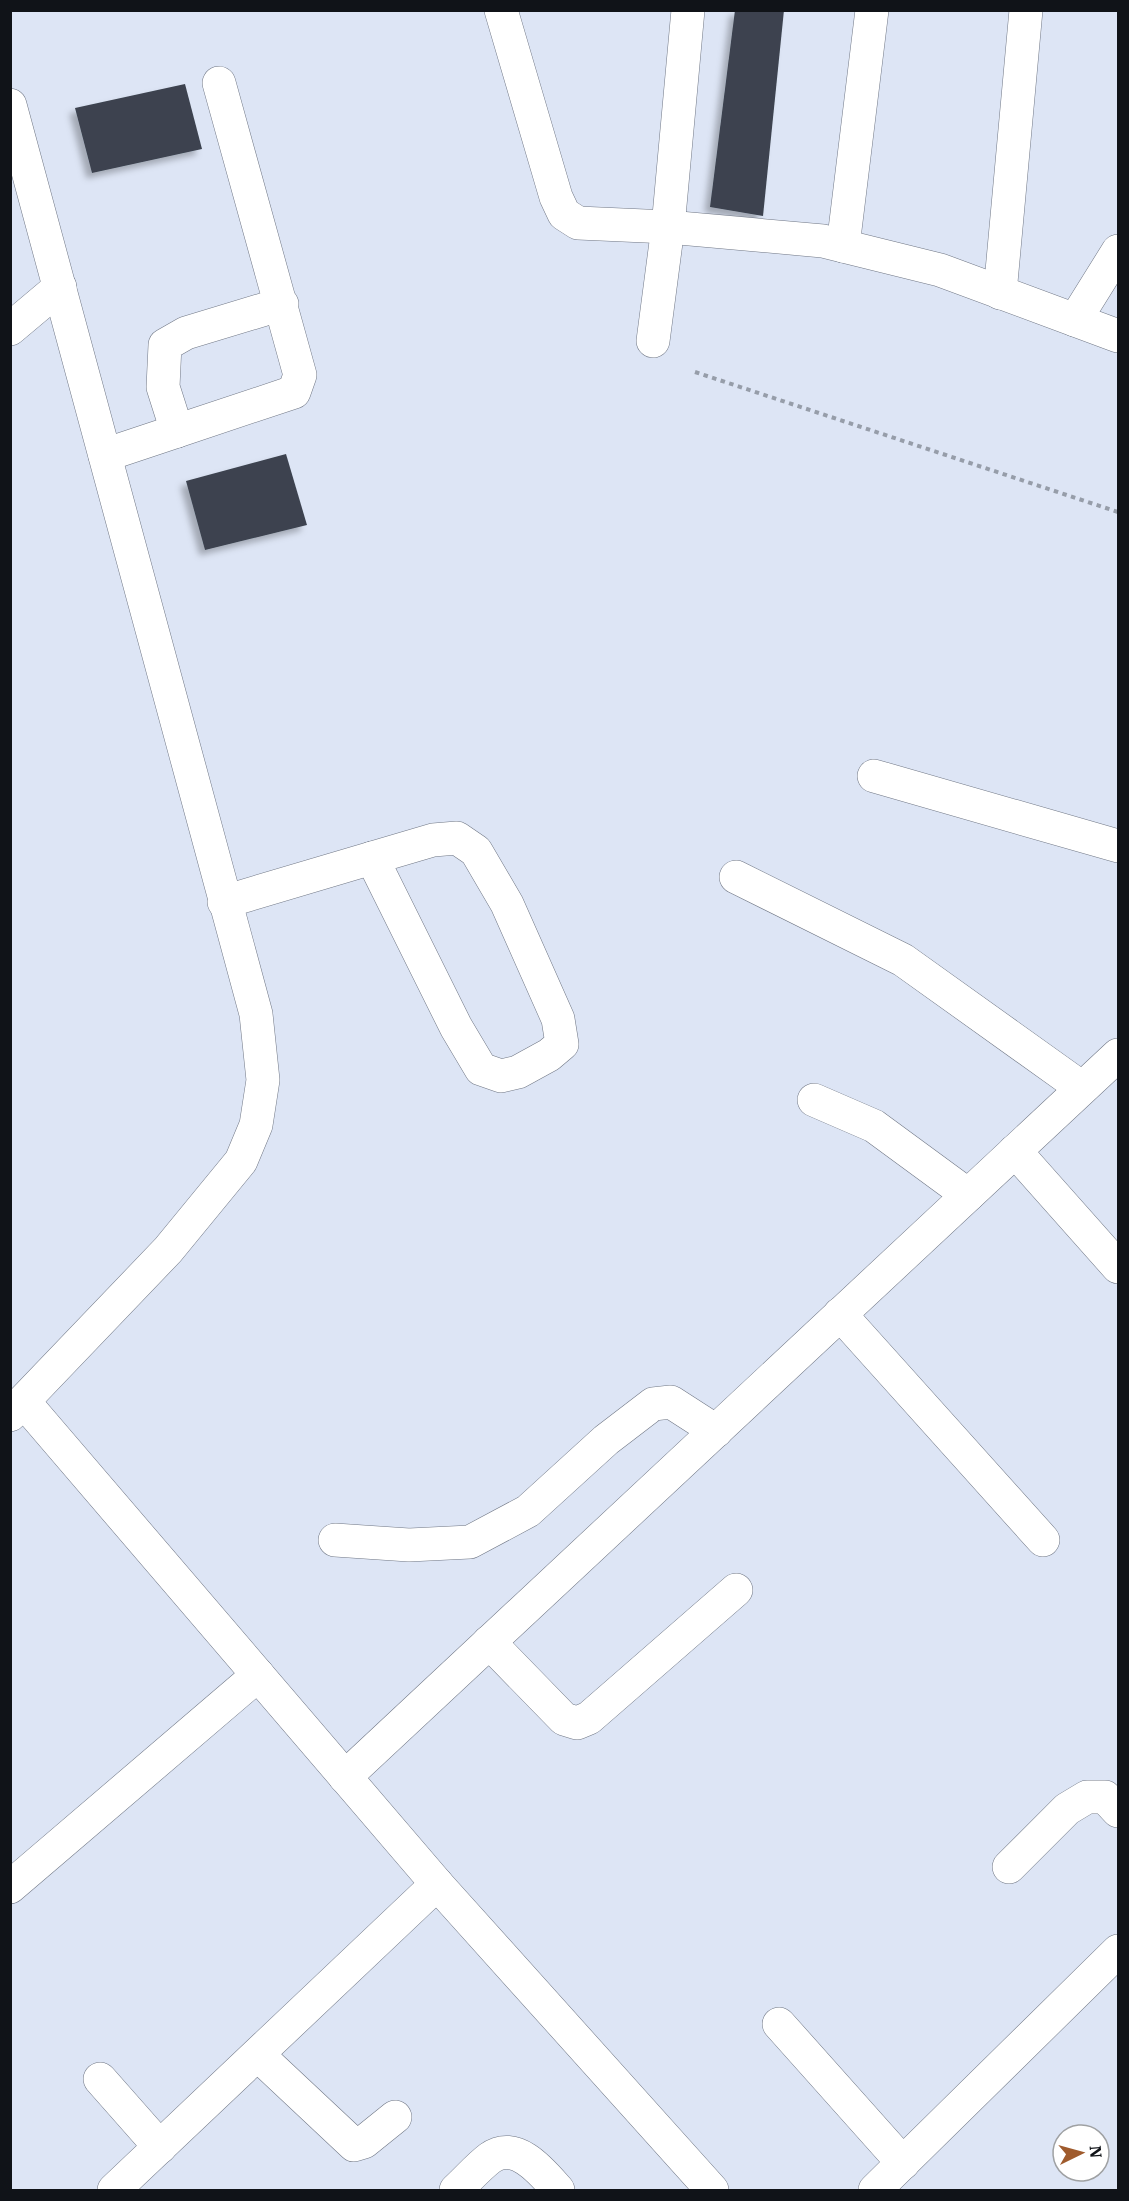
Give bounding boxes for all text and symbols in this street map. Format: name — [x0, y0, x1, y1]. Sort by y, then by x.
north arrow — [1051, 2123, 1111, 2183]
text: N — [1085, 2145, 1106, 2159]

